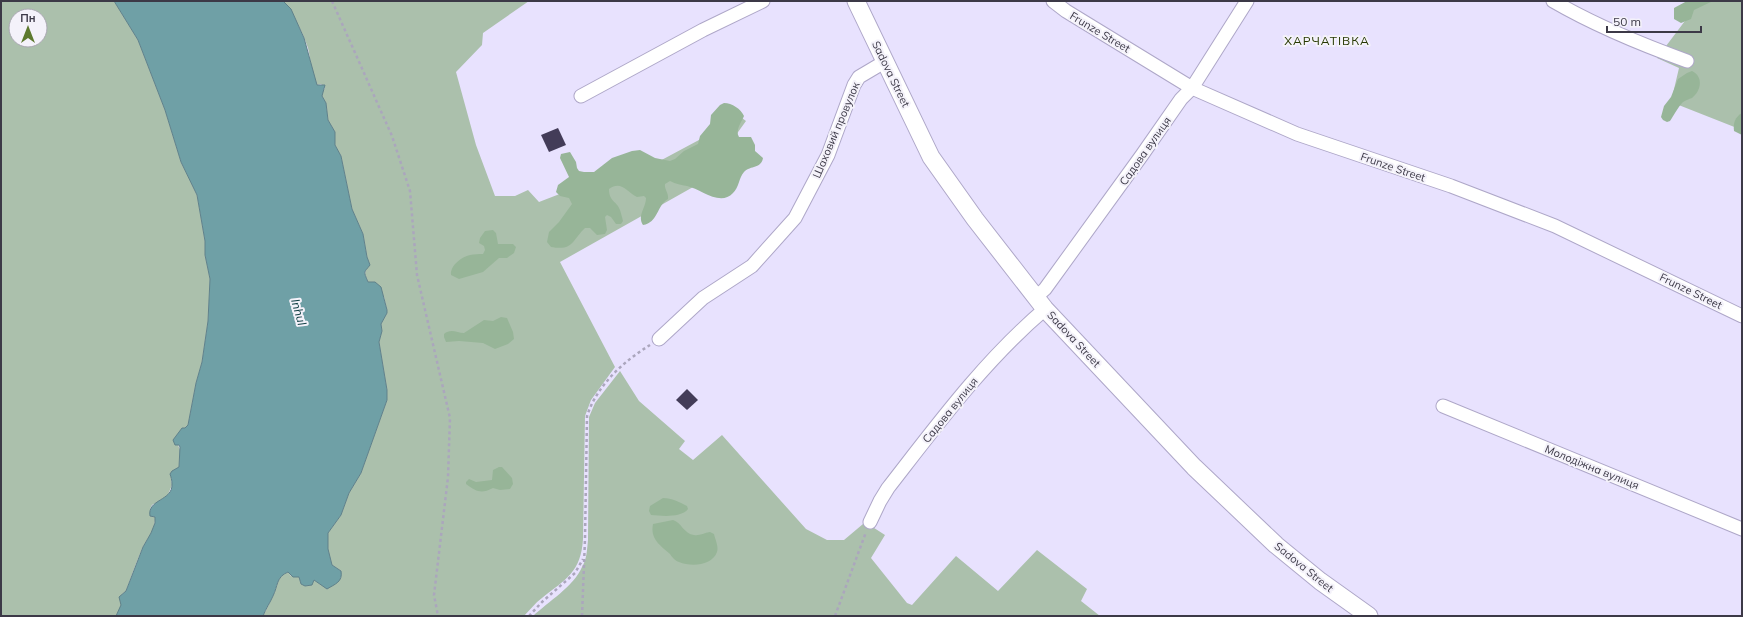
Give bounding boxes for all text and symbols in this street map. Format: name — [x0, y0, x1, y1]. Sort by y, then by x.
north arrow — [8, 8, 48, 48]
scale bar — [1607, 8, 1701, 34]
street label: Frunze Street — [1067, 9, 1133, 56]
text: Пн — [20, 11, 36, 25]
text: 50 m — [1613, 14, 1641, 29]
district label: ХАРЧАТІВКА — [1284, 33, 1370, 48]
street label: Sadova Street — [869, 39, 913, 110]
street label: Шаховий провулок — [809, 80, 863, 180]
street label: Садова вулиця — [1116, 114, 1174, 188]
street label: Frunze Street — [1359, 149, 1427, 185]
street label: Frunze Street — [1657, 270, 1725, 312]
water label: Inhul — [288, 297, 310, 327]
street label: Sadova Street — [1044, 308, 1104, 370]
street label: Садова вулиця — [919, 374, 981, 446]
street label: Молодіжна вулиця — [1543, 442, 1641, 492]
street label: Sadova Street — [1272, 539, 1336, 595]

